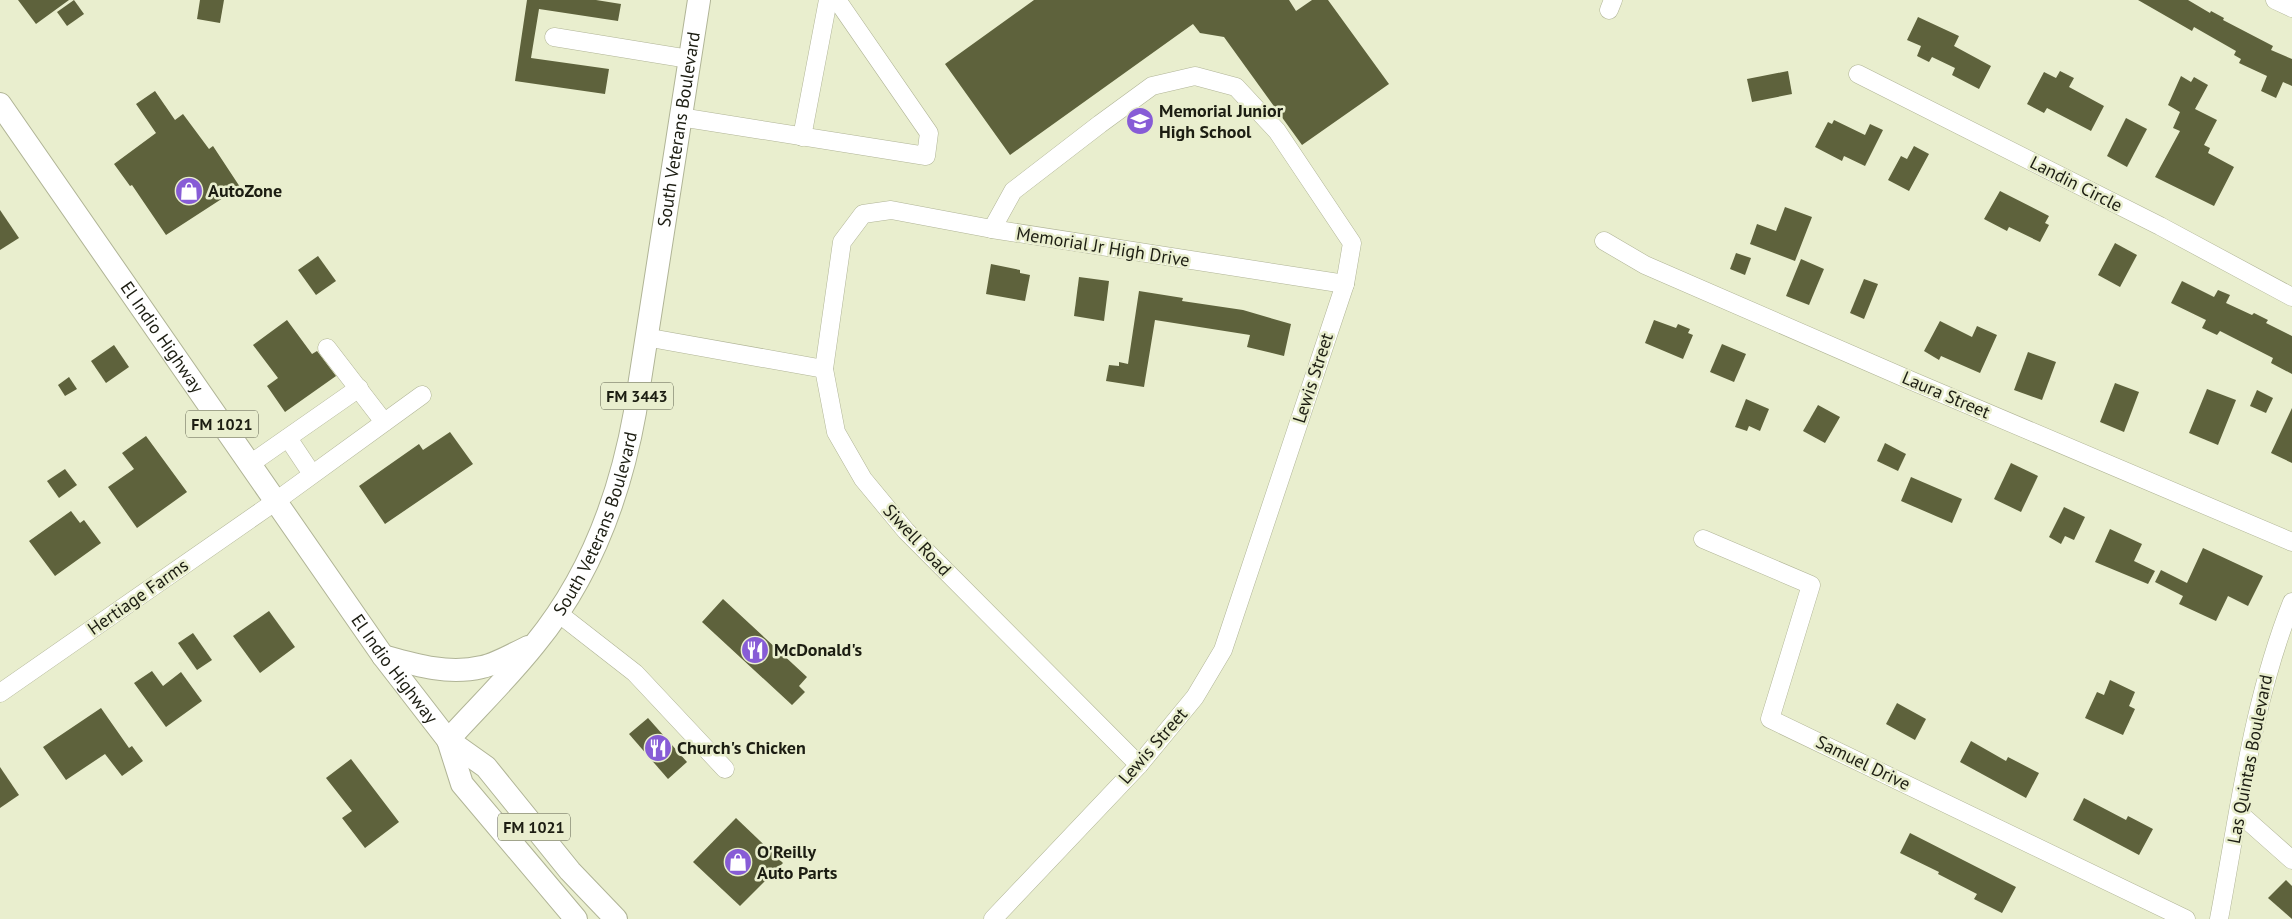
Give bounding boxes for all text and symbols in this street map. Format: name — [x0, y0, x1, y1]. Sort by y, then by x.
street label: South Veterans Boulevard — [652, 30, 705, 229]
place label: Memorial Junior High School — [1159, 99, 1284, 143]
school or university icon: Memorial Junior High School — [1125, 106, 1155, 136]
street label: Landin Circle — [2026, 150, 2126, 217]
shop icon: AutoZone — [174, 176, 204, 206]
place label: AutoZone — [208, 179, 282, 202]
street label: Memorial Jr High Drive — [1015, 221, 1191, 272]
street label: El Indio Highway — [116, 277, 209, 398]
street label: Lewis Street — [1287, 330, 1338, 426]
street label: Laura Street — [1899, 366, 1994, 423]
road number: FM 3443 — [601, 382, 673, 410]
road number: FM 1021 — [186, 410, 258, 438]
street label: South Veterans Boulevard — [548, 429, 642, 620]
street label: Siwell Road — [878, 499, 956, 580]
street label: Hertiage Farms — [83, 553, 193, 640]
street label: El Indio Highway — [346, 609, 443, 729]
restaurant icon: McDonald's — [740, 635, 770, 665]
place label: McDonald's — [774, 638, 862, 661]
street label: Las Quintas Boulevard — [2222, 672, 2277, 845]
street label: Lewis Street — [1113, 703, 1192, 789]
street label: Samuel Drive — [1812, 730, 1914, 795]
restaurant icon: Church's Chicken — [643, 733, 673, 763]
place label: Church's Chicken — [677, 736, 806, 759]
road number: FM 1021 — [498, 814, 570, 840]
place label: O'Reilly Auto Parts — [757, 840, 838, 884]
shop icon: O'Reilly Auto Parts — [723, 847, 753, 877]

